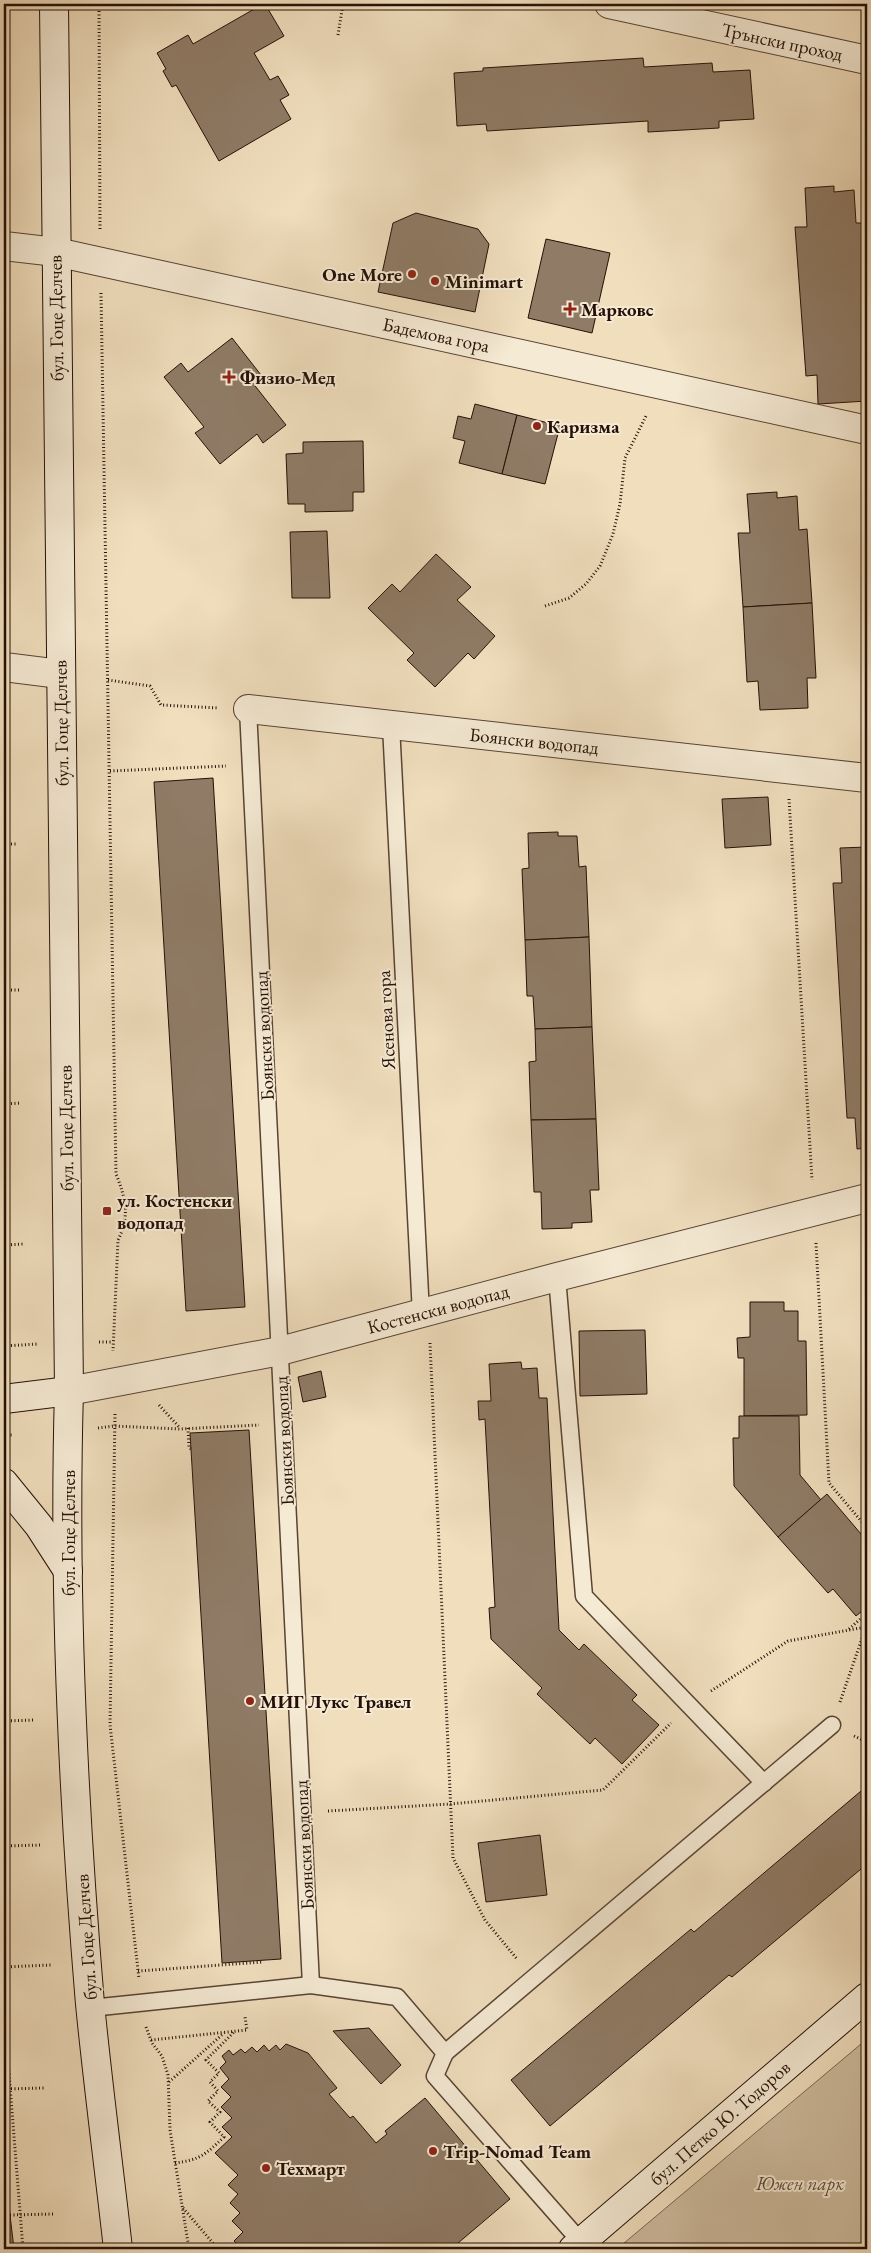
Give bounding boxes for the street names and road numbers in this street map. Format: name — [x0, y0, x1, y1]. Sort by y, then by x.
street label: Трънски проход — [719, 17, 845, 67]
street label: бул. Гоце Делчев — [42, 255, 70, 381]
street label: Бадемова гора — [380, 311, 492, 359]
street label: бул. Гоце Делчев — [47, 660, 75, 786]
street label: Боянски водопад — [468, 722, 600, 760]
street label: Ясенова гора — [371, 969, 401, 1071]
street label: Боянски водопад — [248, 970, 280, 1101]
street label: бул. Гоце Делчев — [52, 1065, 80, 1191]
street label: Костенски водопад — [364, 1278, 512, 1340]
street label: Боянски водопад — [268, 1375, 300, 1506]
street label: бул. Гоце Делчев — [56, 1470, 81, 1596]
street label: Боянски водопад — [288, 1779, 320, 1910]
street label: бул. Гоце Делчев — [69, 1873, 103, 2001]
street label: бул. Петко Ю. Тодоров — [644, 2055, 796, 2191]

